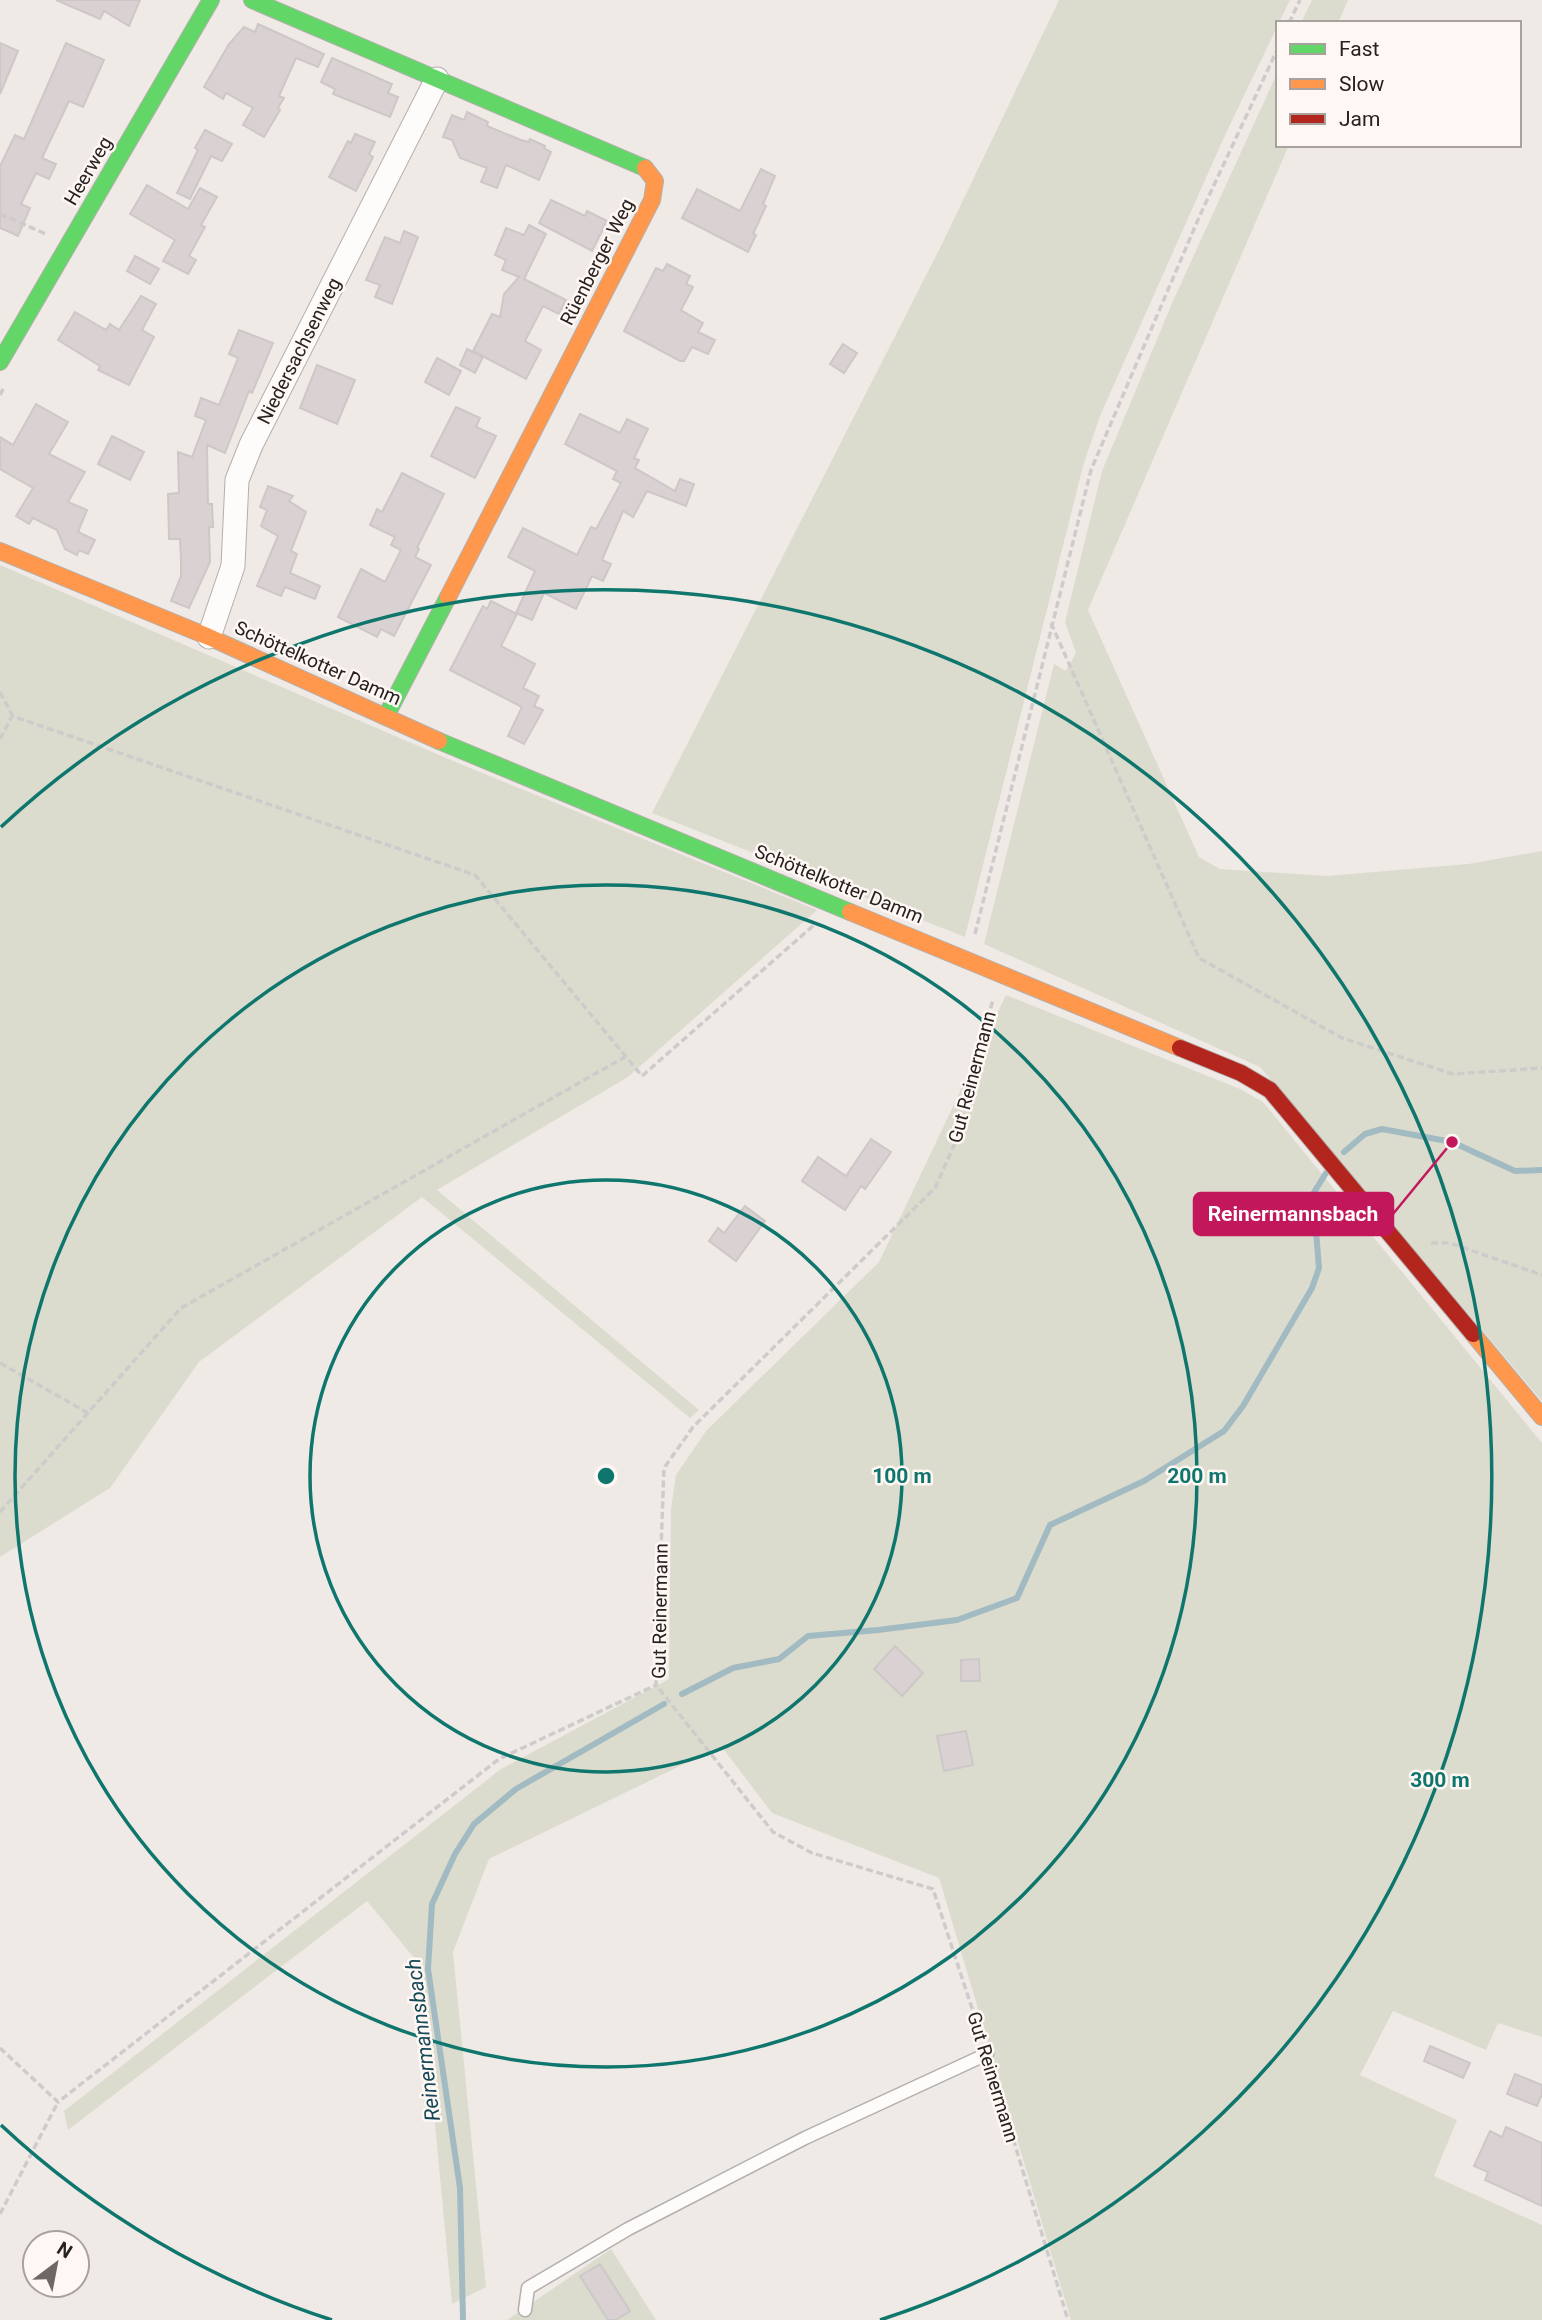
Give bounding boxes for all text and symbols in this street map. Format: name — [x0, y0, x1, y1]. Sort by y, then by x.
legend — [1276, 21, 1521, 147]
text: Fast — [1339, 37, 1380, 61]
text: Slow — [1339, 72, 1385, 96]
text: Jam — [1339, 107, 1380, 131]
street label: Heerweg — [59, 133, 117, 209]
street label: Rüenberger Weg — [555, 195, 639, 329]
street label: Niedersachsenweg — [252, 274, 346, 428]
street label: Schöttelkotter Damm — [231, 616, 405, 710]
street label: Schöttelkotter Damm — [751, 840, 927, 928]
street label: Gut Reinermann — [943, 1008, 1001, 1146]
callout: Reinermannsbach — [1194, 1193, 1393, 1235]
text: Reinermannsbach — [1208, 1202, 1378, 1226]
centre of rings — [594, 1464, 618, 1488]
text: 100 m — [872, 1464, 932, 1488]
text: 200 m — [1167, 1464, 1227, 1488]
street label: Gut Reinermann — [647, 1543, 673, 1679]
text: 300 m — [1410, 1768, 1470, 1792]
water label: Reinermannsbach — [401, 1957, 445, 2123]
street label: Gut Reinermann — [962, 2009, 1024, 2145]
north arrow — [21, 2229, 91, 2299]
text: N — [53, 2237, 77, 2263]

